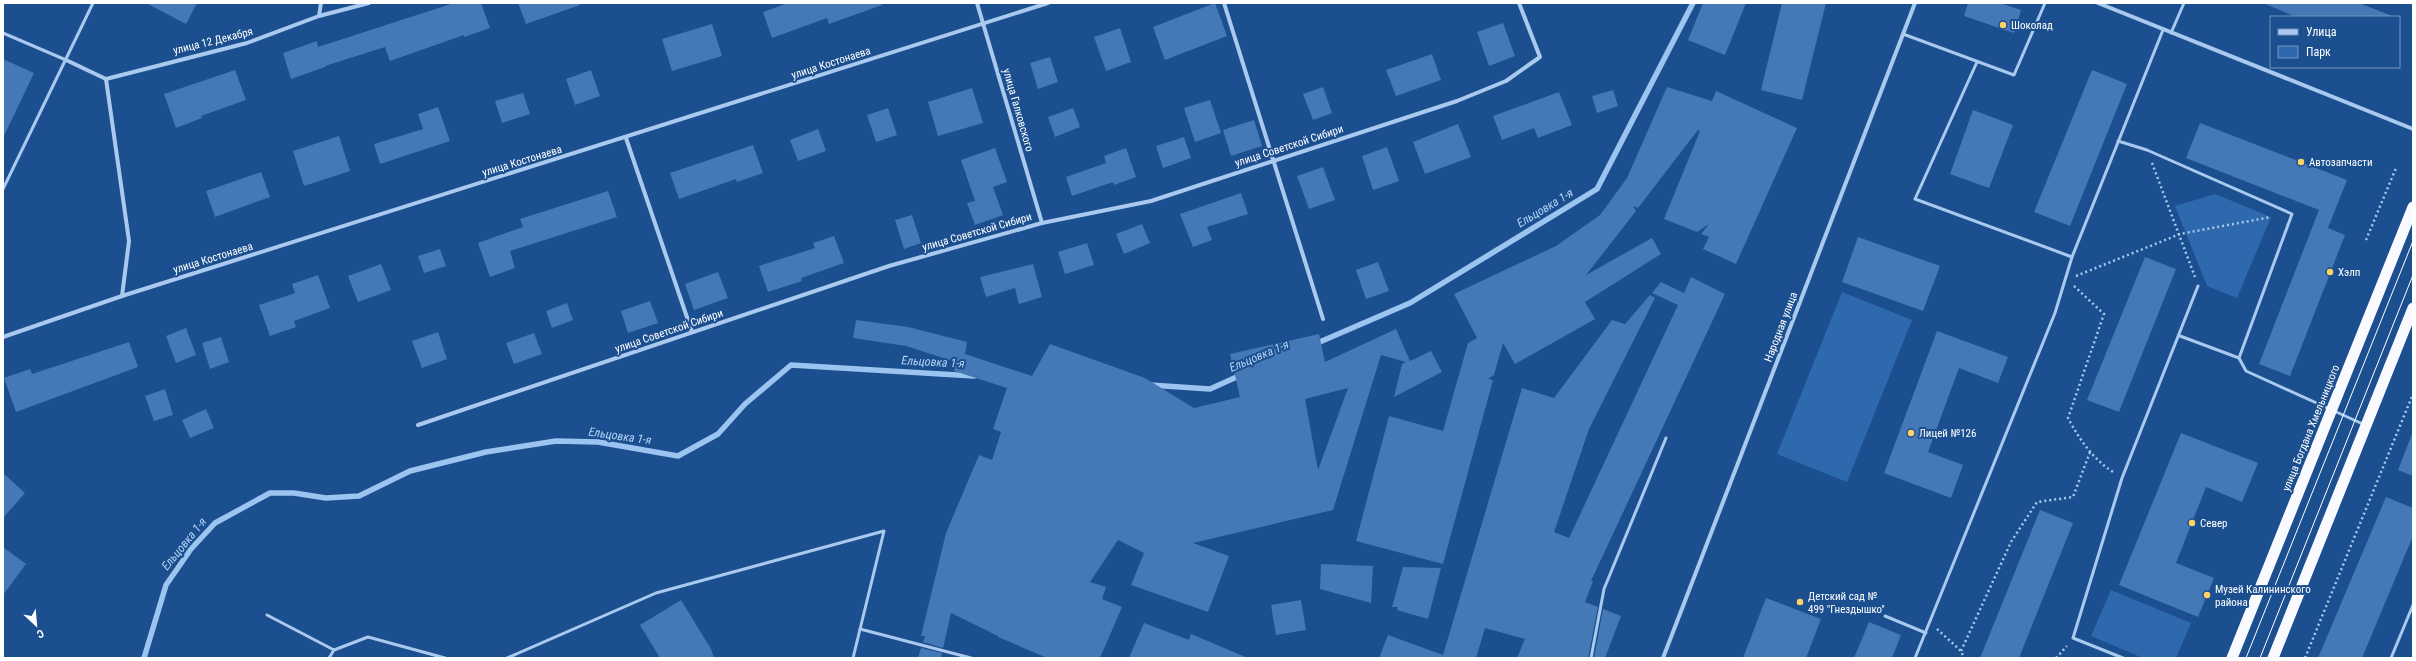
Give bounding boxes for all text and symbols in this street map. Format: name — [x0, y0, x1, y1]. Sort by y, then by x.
legend — [2270, 16, 2400, 68]
place label: Шоколад — [2011, 19, 2053, 32]
marker: Шоколад — [1998, 20, 2008, 30]
street label: улица 12 Декабря — [172, 25, 254, 57]
text: Улица — [2306, 25, 2337, 39]
street label: улица Костонаева — [790, 44, 872, 82]
text: Парк — [2306, 45, 2331, 59]
street label: улица Галковского — [1000, 67, 1036, 153]
street label: улица Советской Сибири — [1233, 122, 1345, 170]
street label: улица Костонаева — [481, 143, 563, 179]
place label: Автозапчасти — [2309, 156, 2373, 169]
marker: Автозапчасти — [2296, 157, 2306, 167]
water label: Ельцовка 1-я — [1514, 186, 1576, 230]
street label: улица Советской Сибири — [921, 210, 1033, 254]
street label: улица Костонаева — [172, 240, 254, 276]
place label: Хэлп — [2338, 266, 2360, 279]
marker: Хэлп — [2325, 267, 2335, 277]
street label: Народная улица — [1762, 290, 1800, 364]
street label: улица Советской Сибири — [613, 306, 725, 356]
water label: Ельцовка 1-я — [1227, 337, 1291, 375]
water label: Ельцовка 1-я — [901, 353, 965, 371]
street label: улица Богдана Хмельницкого — [2280, 362, 2343, 493]
water label: Ельцовка 1-я — [588, 425, 653, 447]
place label: Лицей №126 — [1919, 427, 1976, 440]
marker: Лицей №126 — [1906, 428, 1916, 438]
water label: Ельцовка 1-я — [159, 515, 210, 573]
place label: Север — [2200, 517, 2228, 530]
marker: Север — [2187, 518, 2197, 528]
place label: Музей Калининского района — [2215, 583, 2311, 609]
place label: Детский сад № 499 "Гнездышко" — [1808, 590, 1885, 616]
marker: Музей Калининского района — [2202, 590, 2212, 600]
marker: Детский сад № 499 "Гнездышко" — [1795, 597, 1805, 607]
north arrow — [16, 605, 56, 645]
text: С — [34, 626, 46, 641]

